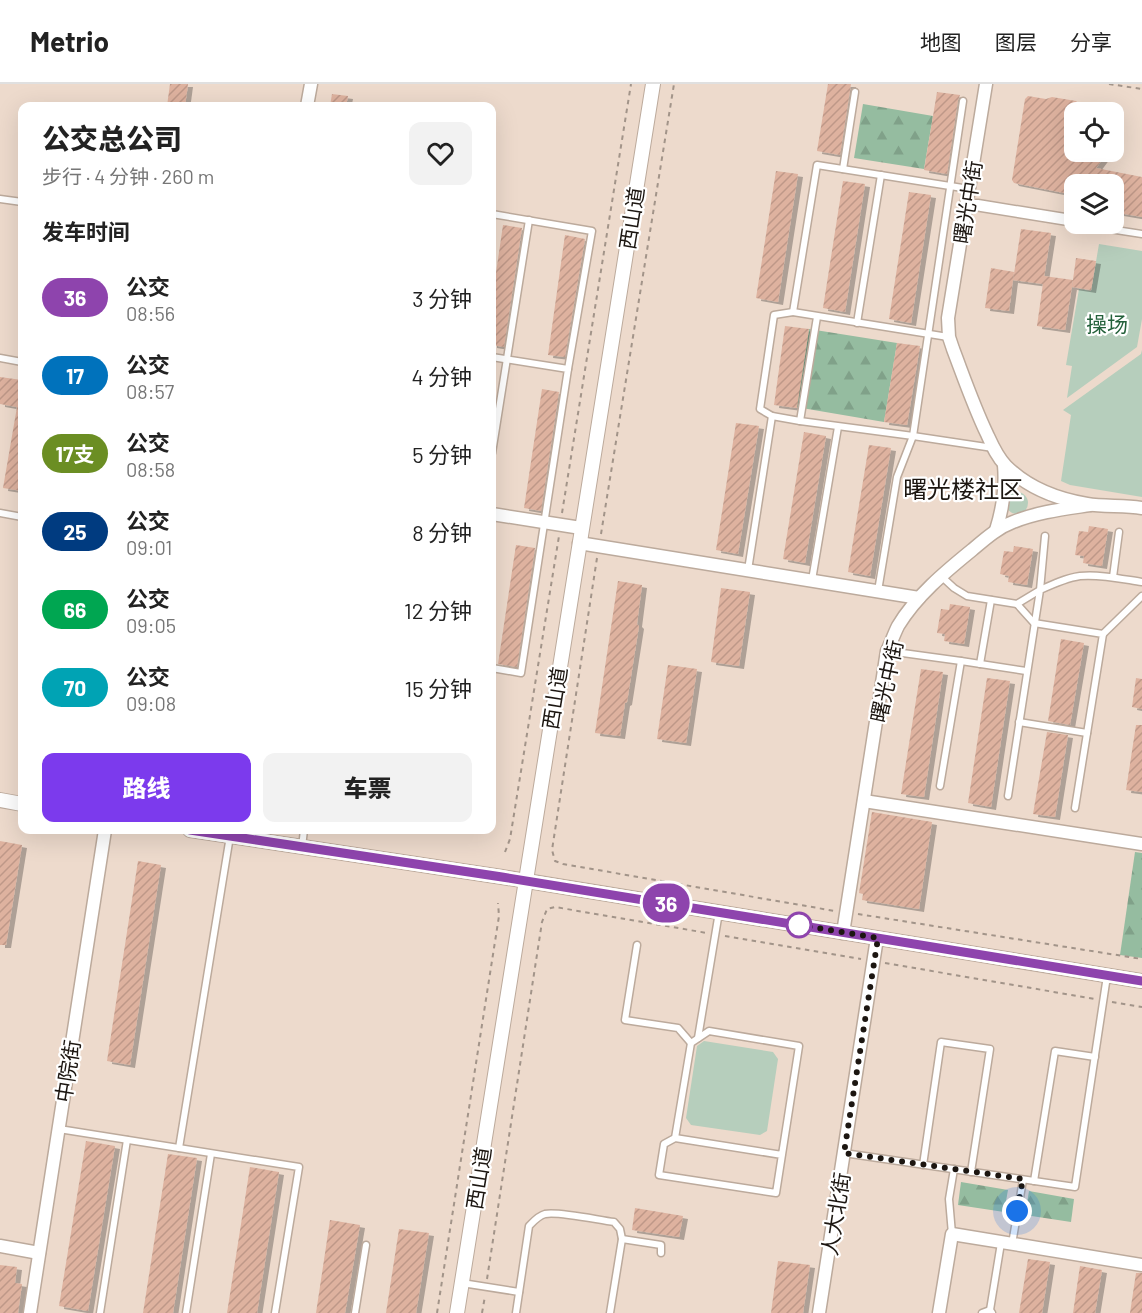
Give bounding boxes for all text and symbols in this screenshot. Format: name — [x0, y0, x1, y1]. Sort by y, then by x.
text: Metrio — [30, 24, 109, 58]
text: 地图 — [920, 29, 962, 54]
text: 图层 — [995, 29, 1037, 54]
text: 分享 — [1070, 29, 1112, 54]
map controls — [1064, 102, 1124, 234]
button: locate — [1064, 102, 1124, 162]
text: 公交总公司 — [42, 121, 182, 155]
button: heart — [409, 122, 472, 185]
street label: 曙光中街 — [948, 159, 986, 245]
text: 步行 · 4 分钟 · 260 m — [42, 164, 214, 188]
button: layers — [1064, 174, 1124, 234]
street label: 西山道 — [614, 185, 648, 251]
text: 发车时间 — [42, 218, 130, 244]
text: 公交 — [126, 273, 170, 299]
text: 36 — [64, 285, 86, 310]
text: 3 分钟 — [412, 285, 472, 311]
text: 08:56 — [126, 301, 175, 325]
park label: 操场 — [1086, 311, 1128, 336]
text: 公交 — [126, 351, 170, 377]
text: 17 — [66, 363, 84, 388]
text: 4 分钟 — [411, 363, 472, 389]
text: 08:57 — [126, 379, 174, 403]
text: 公交 — [126, 429, 170, 455]
text: 17支 — [56, 441, 94, 466]
text: 5 分钟 — [412, 441, 472, 467]
text: 08:58 — [126, 457, 175, 481]
district label: 曙光楼社区 — [903, 474, 1023, 503]
text: 公交 — [126, 507, 170, 533]
text: 25 — [63, 519, 87, 544]
text: 8 分钟 — [412, 519, 472, 545]
text: 09:01 — [126, 535, 172, 559]
text: 公交 — [126, 585, 170, 611]
text: 66 — [64, 597, 86, 622]
text: 12 分钟 — [404, 597, 472, 623]
text: 09:05 — [126, 613, 176, 637]
street label: 曙光中街 — [865, 637, 907, 725]
text: 公交 — [126, 663, 170, 689]
street label: 西山道 — [537, 665, 571, 731]
text: 70 — [64, 675, 86, 700]
text: 15 分钟 — [405, 675, 472, 701]
text: 09:08 — [126, 691, 176, 715]
button: 路线 — [42, 753, 251, 822]
button: 车票 — [263, 753, 472, 822]
line badge: 36 — [639, 884, 693, 922]
text: 36 — [655, 891, 677, 916]
unlabelled marker — [786, 912, 812, 938]
street label: 中院街 — [50, 1038, 84, 1104]
street label: 西山道 — [461, 1145, 495, 1211]
street label: 人大北街 — [816, 1171, 854, 1257]
your location — [1002, 1196, 1032, 1226]

